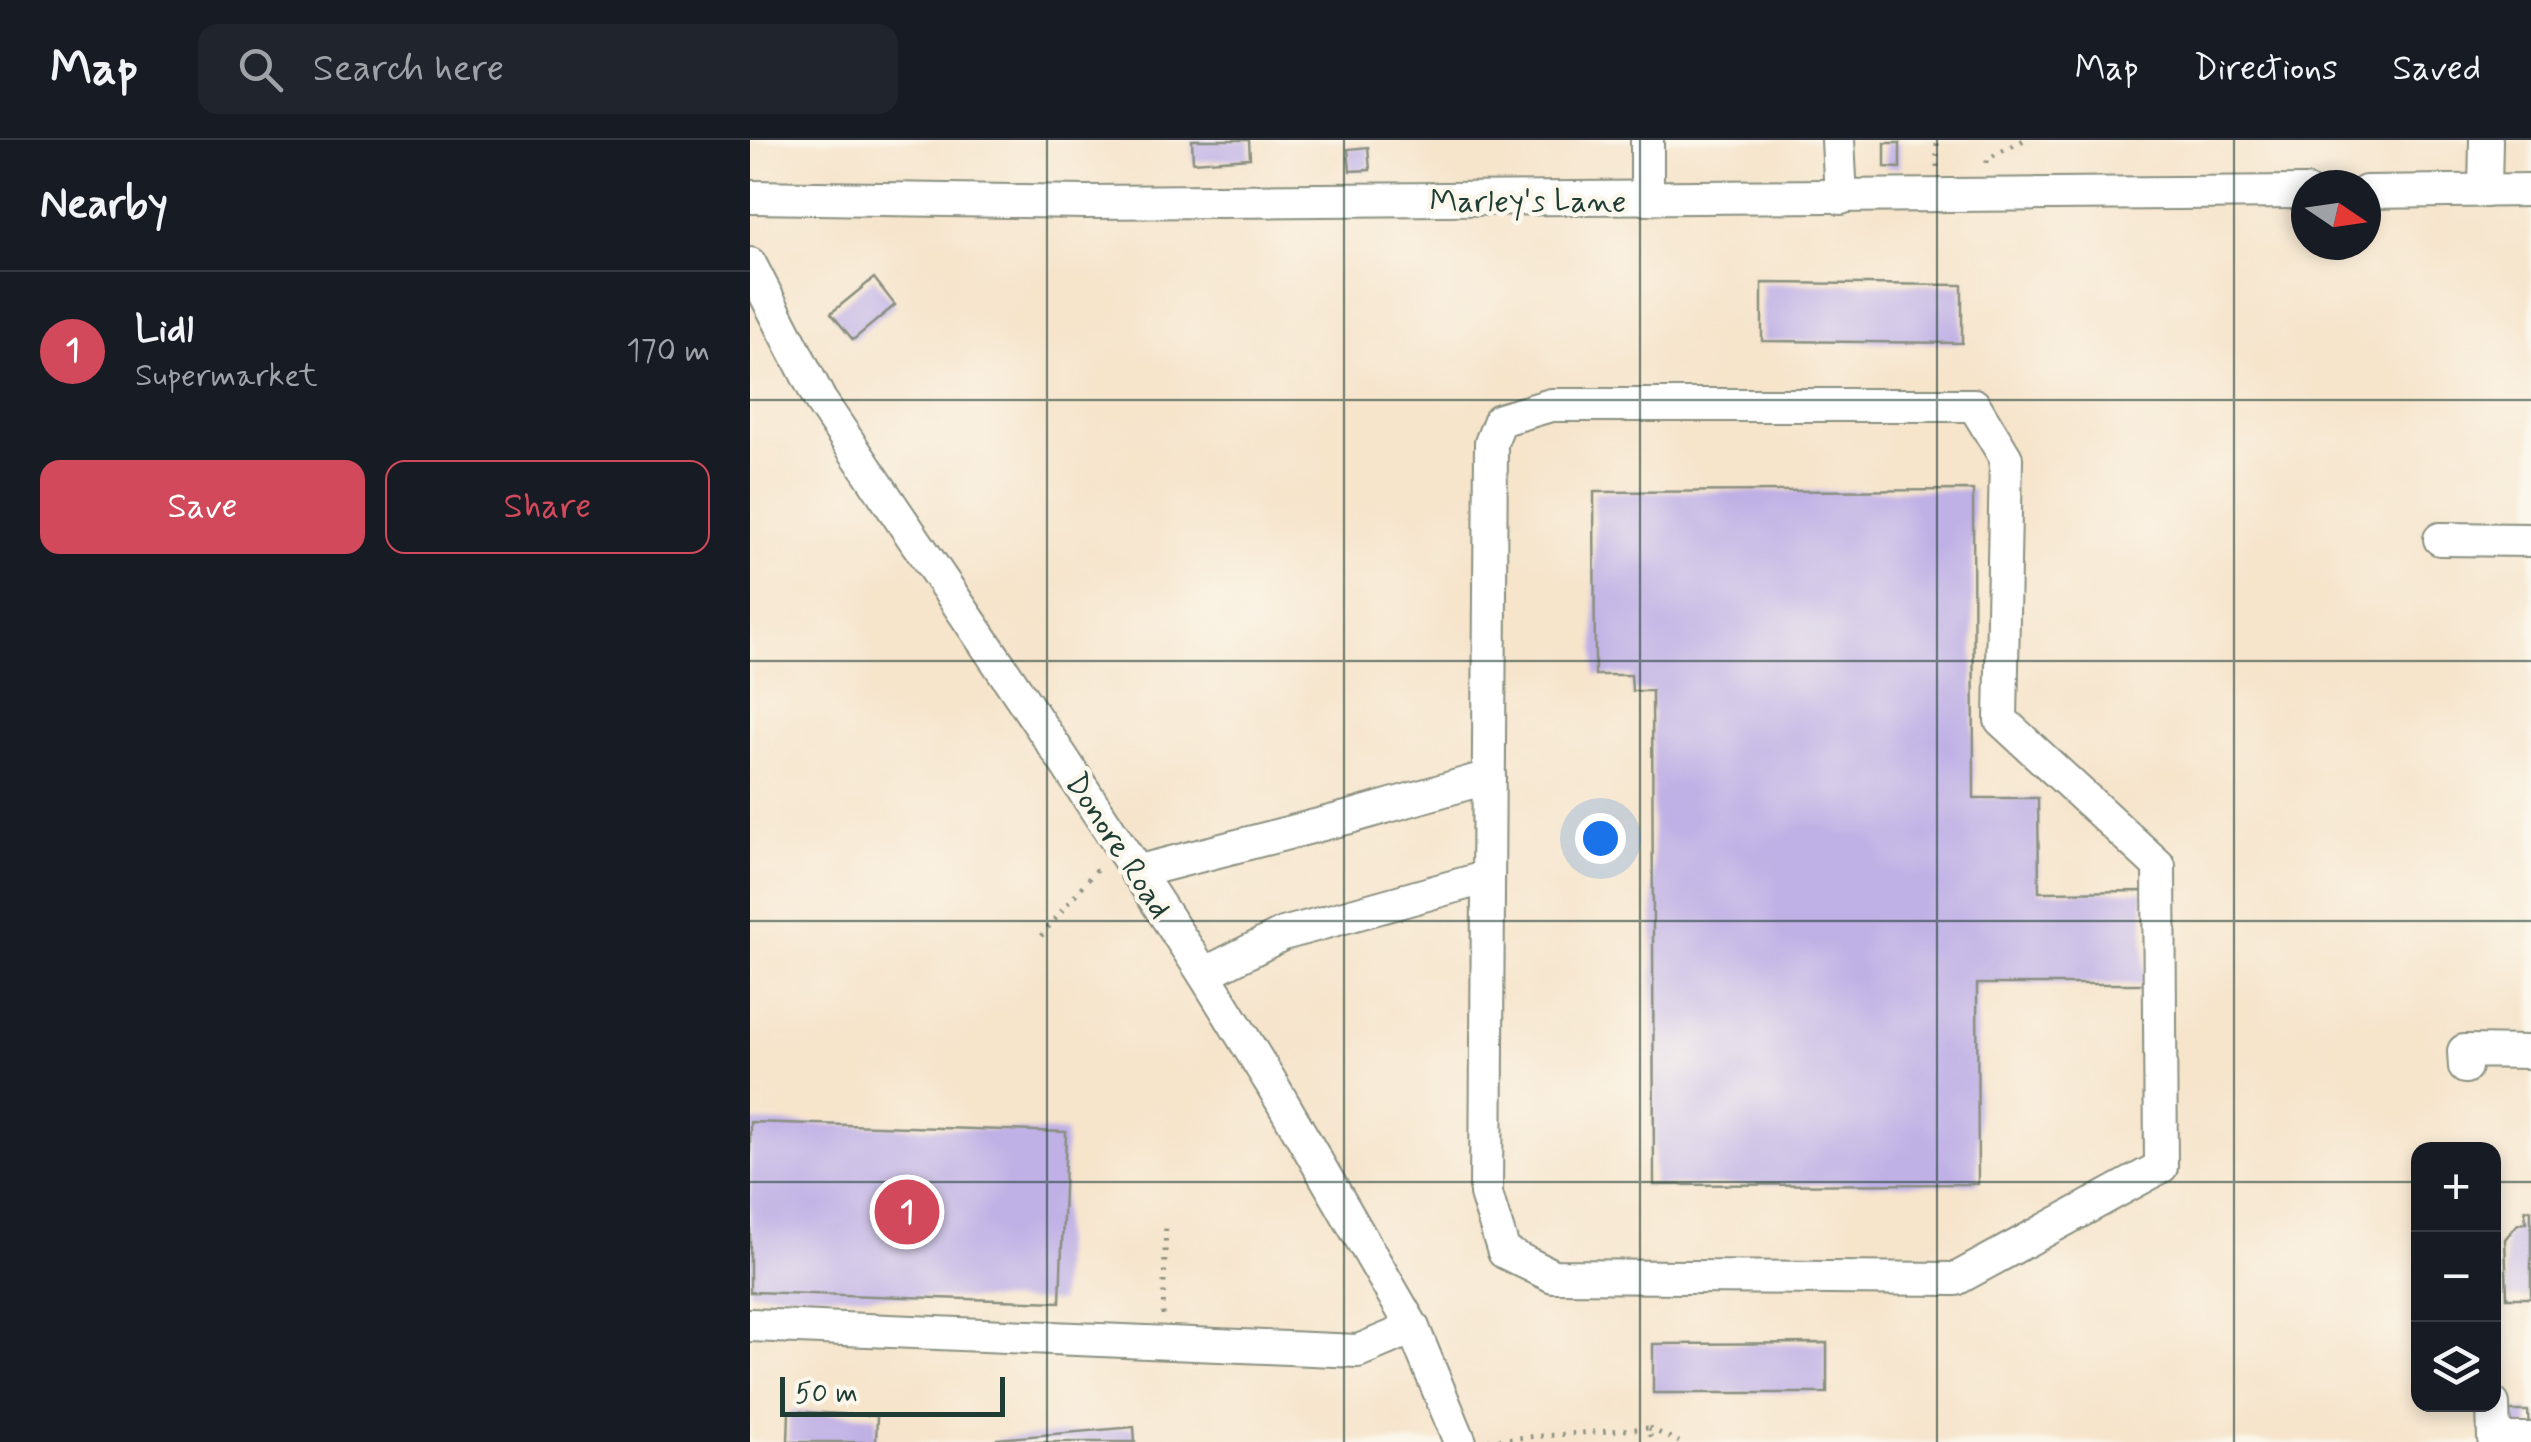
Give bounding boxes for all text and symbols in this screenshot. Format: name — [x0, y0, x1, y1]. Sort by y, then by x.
search box — [198, 24, 898, 114]
text: Map — [50, 38, 138, 101]
icon: search — [233, 42, 288, 97]
text: Search here — [313, 45, 504, 94]
text: Map — [2075, 46, 2139, 92]
text: Directions — [2194, 46, 2338, 92]
text: Saved — [2393, 46, 2481, 92]
north arrow — [2291, 170, 2381, 260]
text: Nearby — [40, 178, 168, 233]
street label: Marley's Lane — [1430, 181, 1627, 223]
text: Lidl — [135, 306, 194, 355]
text: 1 — [65, 330, 80, 372]
text: 170 m — [626, 330, 710, 372]
text: Supermarket — [135, 355, 318, 397]
button: Save — [40, 460, 365, 554]
button: Share — [385, 460, 710, 554]
street label: Donore Road — [1054, 765, 1180, 927]
your location — [1575, 813, 1626, 864]
map controls — [2411, 1142, 2501, 1412]
button: + — [2411, 1142, 2501, 1232]
pin: 1 — [874, 1174, 940, 1250]
button: − — [2411, 1232, 2501, 1322]
button: layers — [2411, 1322, 2501, 1412]
scale bar — [780, 1372, 1005, 1416]
text: 50 m — [795, 1376, 858, 1413]

